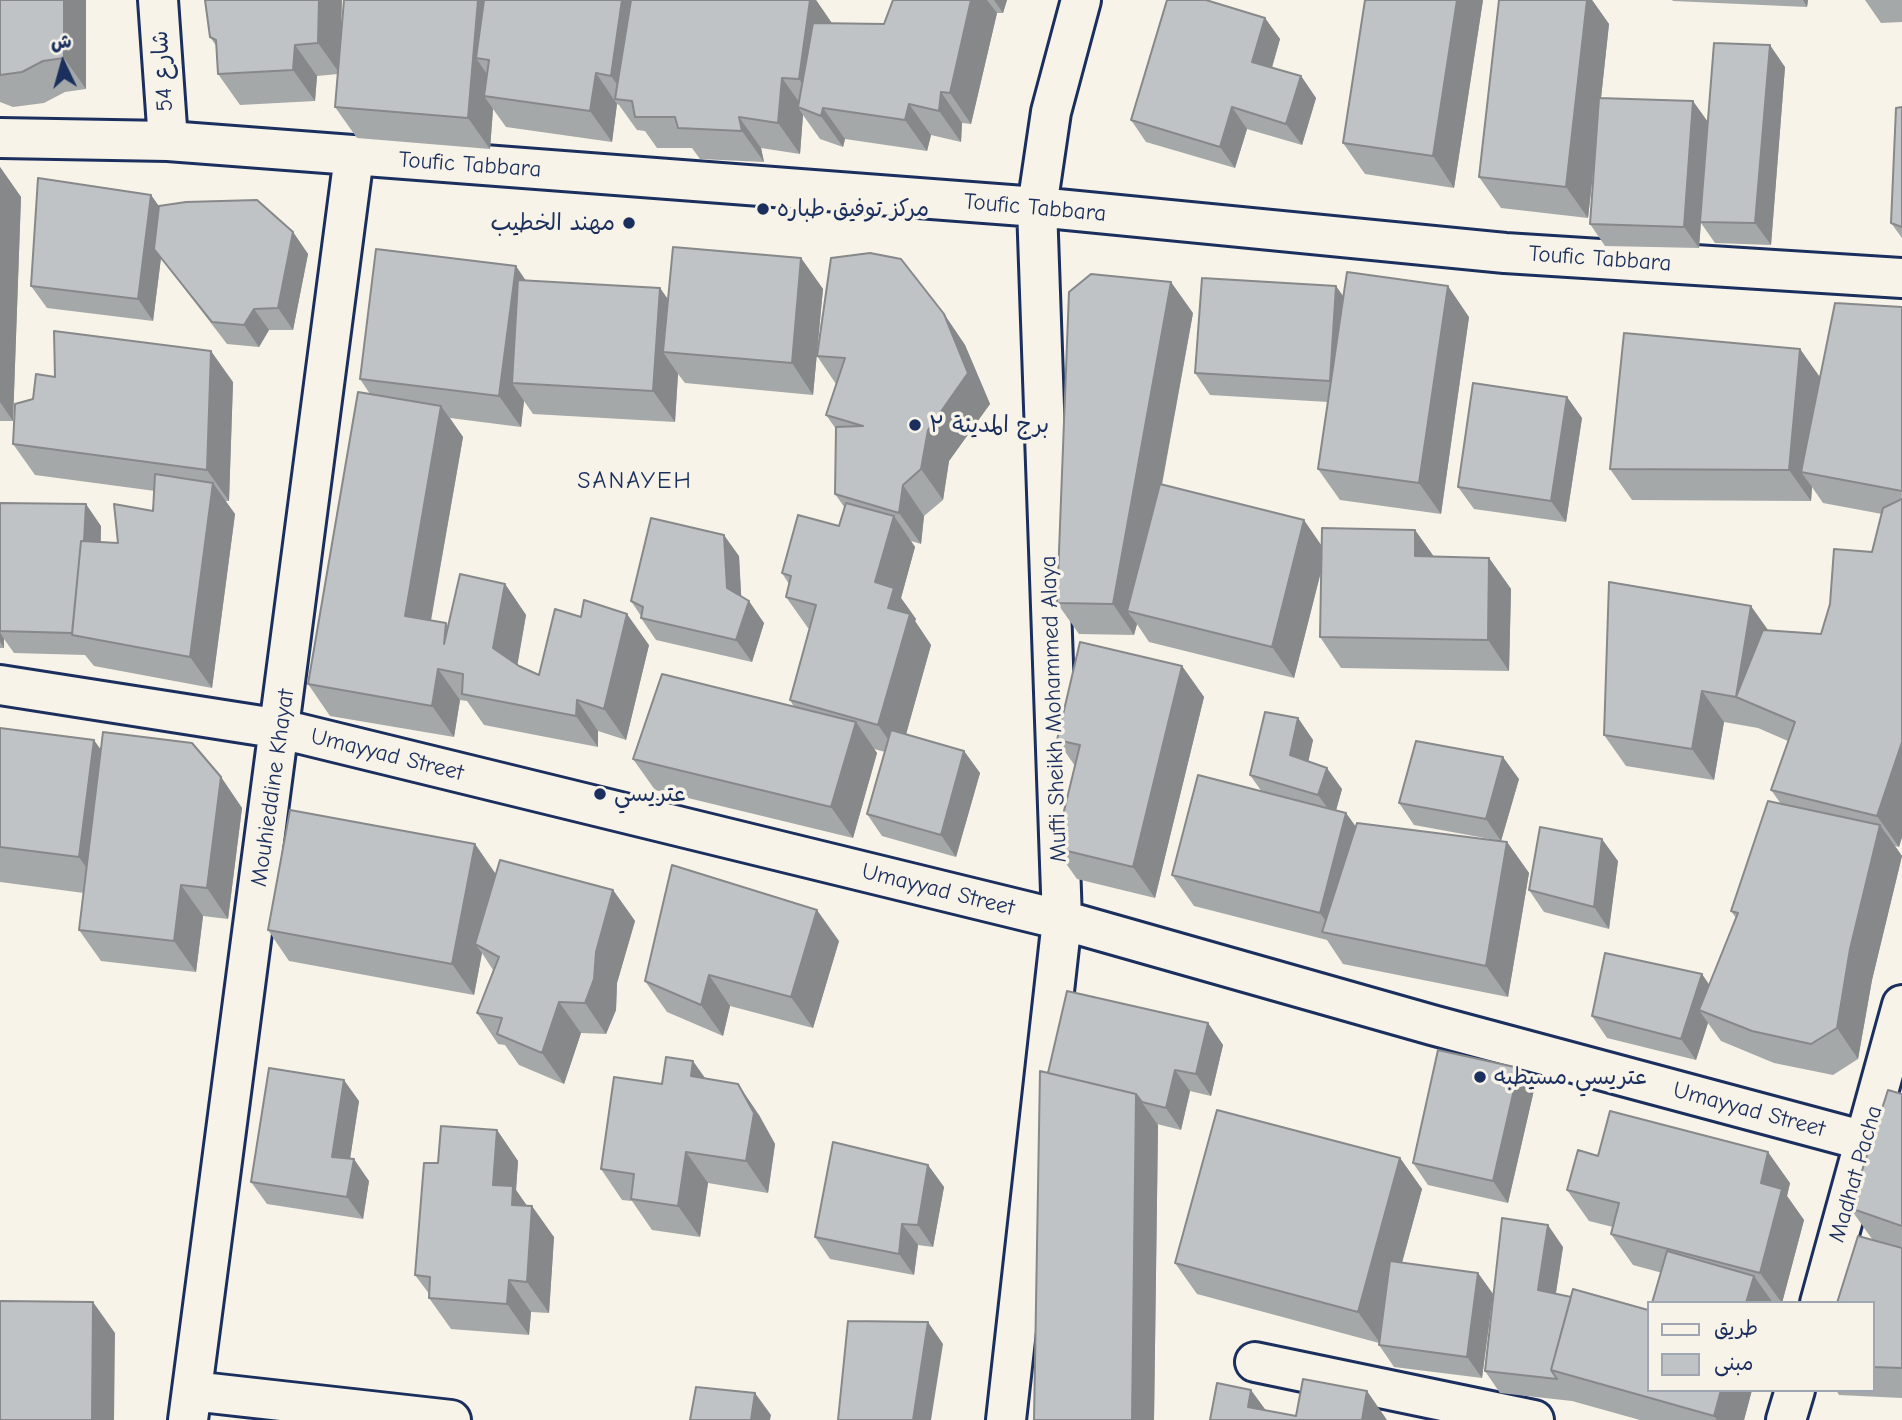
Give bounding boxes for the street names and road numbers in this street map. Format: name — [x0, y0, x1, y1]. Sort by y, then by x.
street label: شارع 54 — [146, 30, 180, 112]
street label: Toufic Tabbara — [398, 146, 542, 184]
street label: Toufic Tabbara — [963, 188, 1107, 228]
street label: Toufic Tabbara — [1528, 240, 1672, 278]
street label: Mufti Sheikh Mohammed Alaya — [1035, 555, 1073, 863]
street label: Mouhieddine Khayat — [245, 687, 301, 889]
street label: Umayyad Street — [308, 723, 466, 787]
street label: Umayyad Street — [859, 858, 1017, 922]
street label: Umayyad Street — [1670, 1076, 1828, 1144]
street label: Madhat Pacha — [1823, 1102, 1889, 1246]

